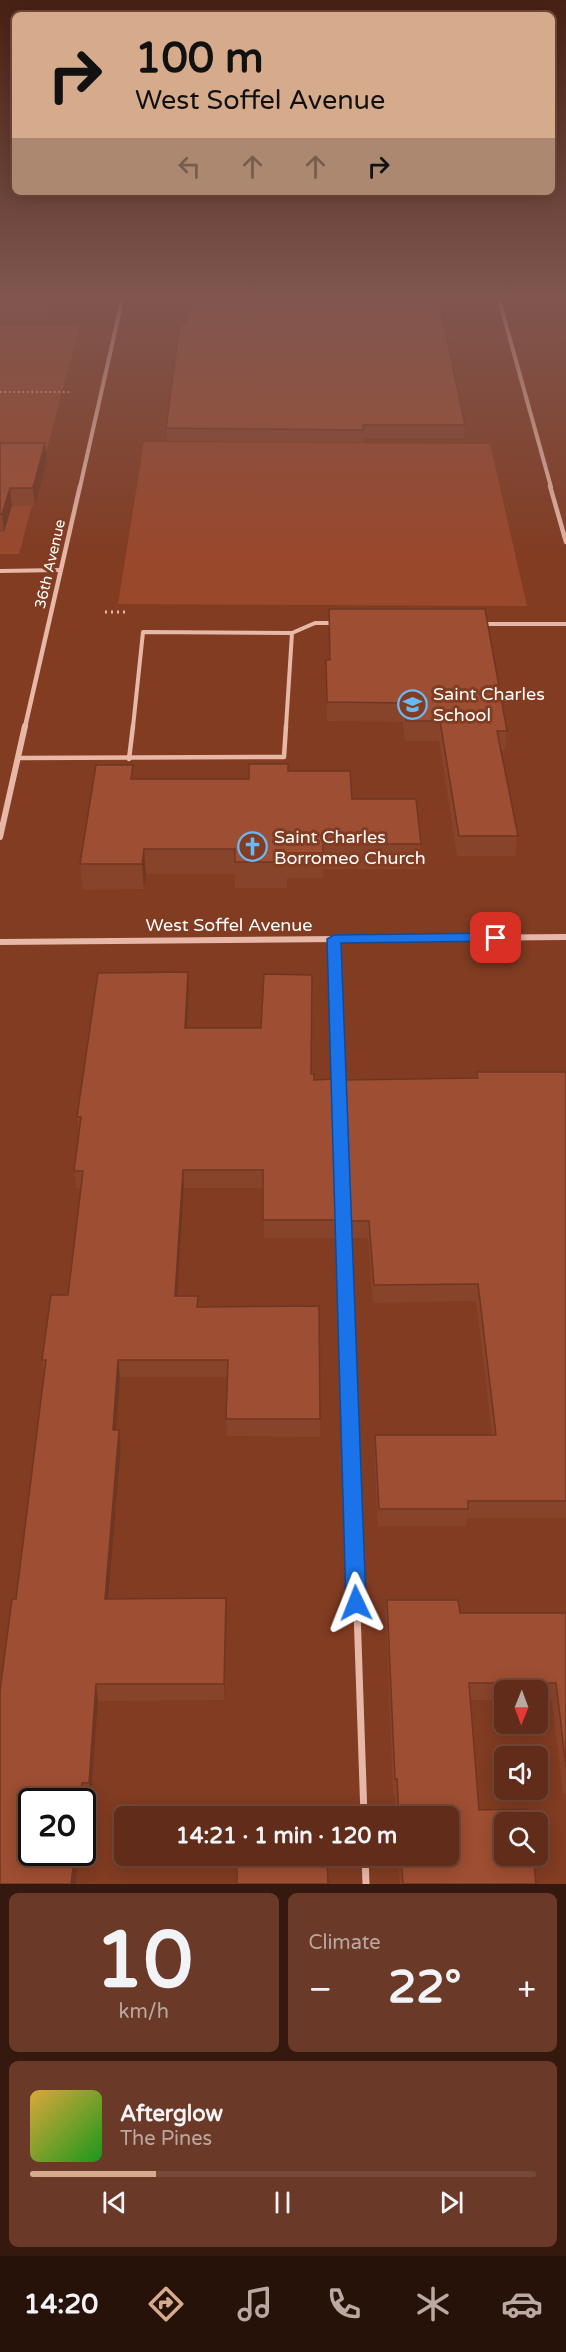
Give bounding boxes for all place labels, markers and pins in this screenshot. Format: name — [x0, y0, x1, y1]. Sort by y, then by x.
place label: Saint Charles School — [433, 683, 545, 726]
school or university icon: Saint Charles School — [396, 688, 428, 720]
place label: Saint Charles Borromeo Church — [274, 826, 426, 869]
church icon: Saint Charles Borromeo Church — [237, 831, 269, 863]
pin — [470, 912, 521, 963]

